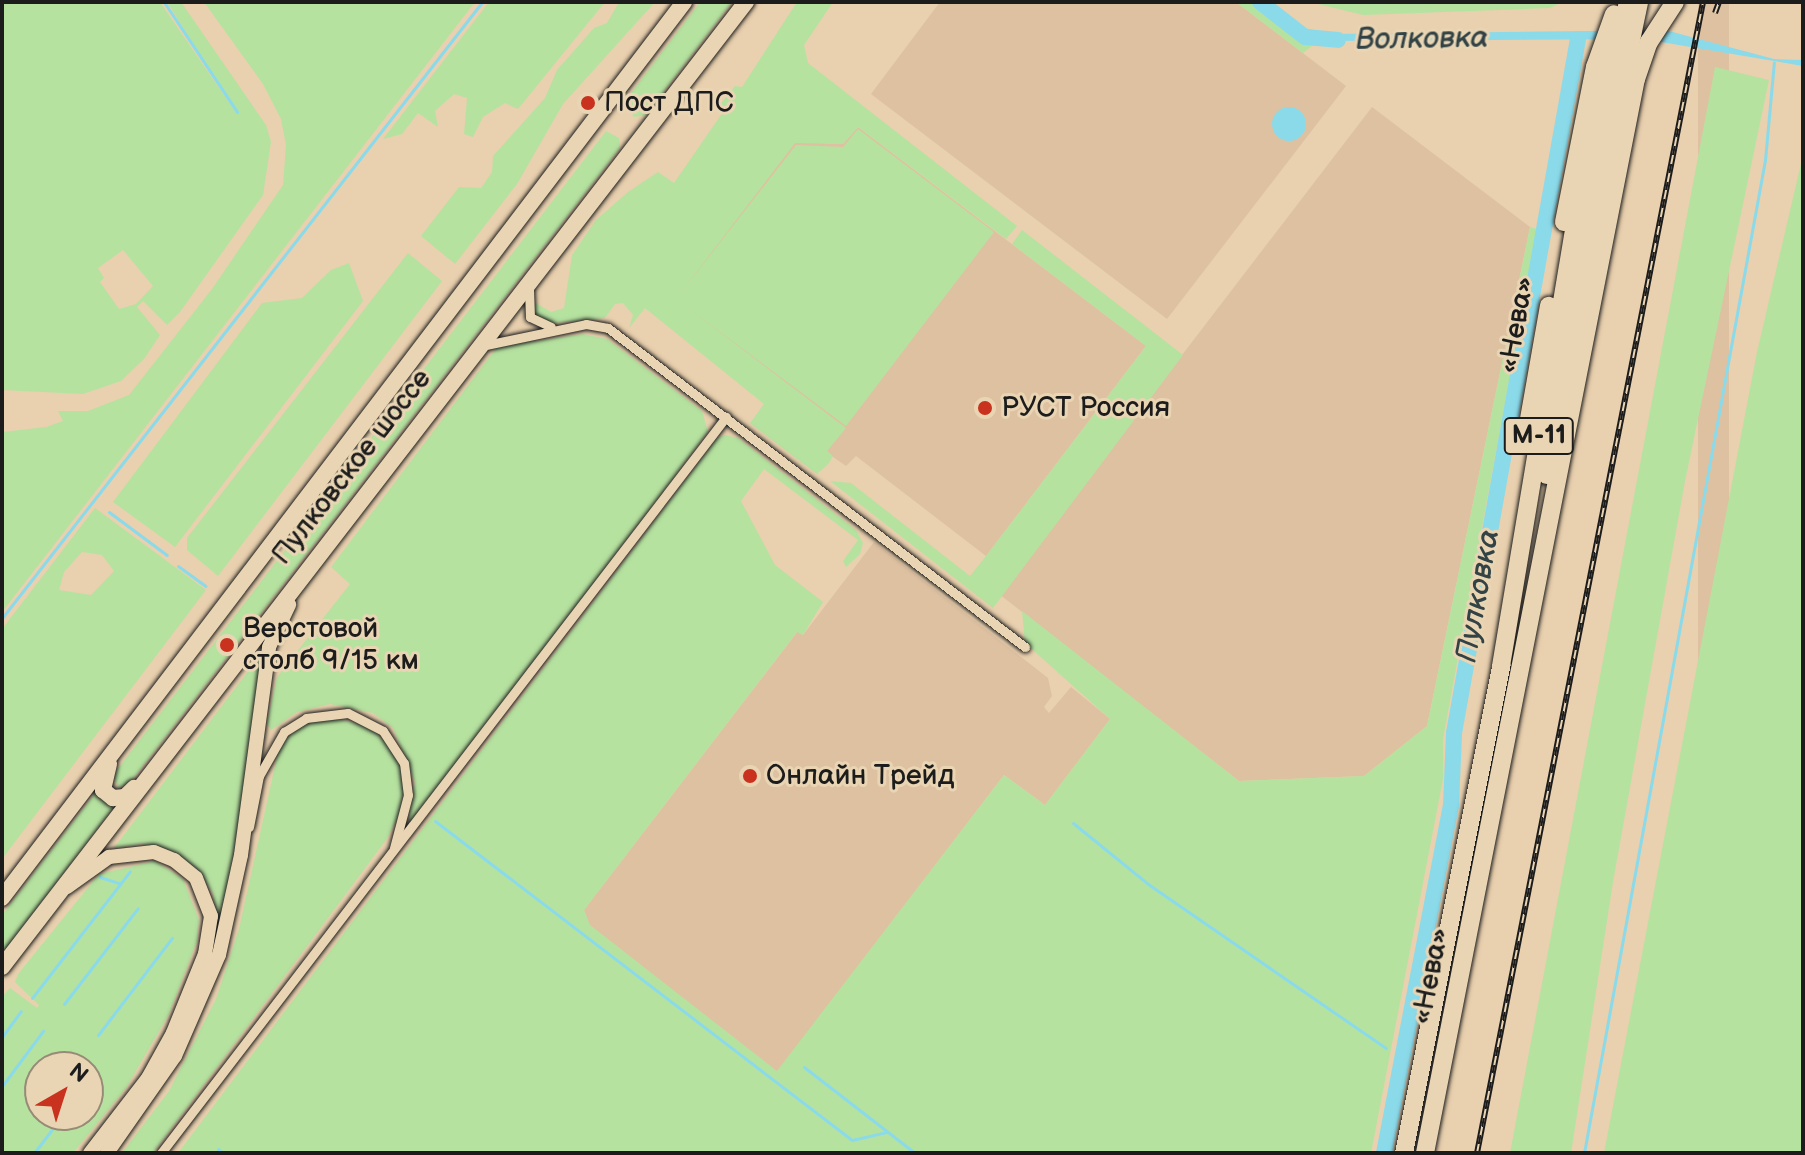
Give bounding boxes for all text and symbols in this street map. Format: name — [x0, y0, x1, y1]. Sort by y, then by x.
water label: Волковка — [1355, 20, 1489, 58]
place label: Пост ДПС — [604, 86, 734, 120]
marker: Пост ДПС — [579, 94, 597, 112]
street label: «Нева» — [1492, 274, 1542, 376]
street label: Пулковское шоссе — [265, 363, 439, 571]
place label: РУСТ Россия — [1001, 391, 1170, 425]
marker: РУСТ Россия — [976, 399, 994, 417]
road number: М-11 — [1503, 414, 1575, 458]
water label: Пулковка — [1449, 527, 1507, 665]
place label: Верстовой столб 9/15 км — [243, 612, 419, 678]
marker: Верстовой столб 9/15 км — [218, 636, 236, 654]
place label: Онлайн Трейд — [766, 759, 954, 793]
marker: Онлайн Трейд — [741, 767, 759, 785]
street label: «Нева» — [1405, 925, 1457, 1027]
north arrow — [24, 1051, 104, 1131]
text: N — [63, 1058, 93, 1089]

